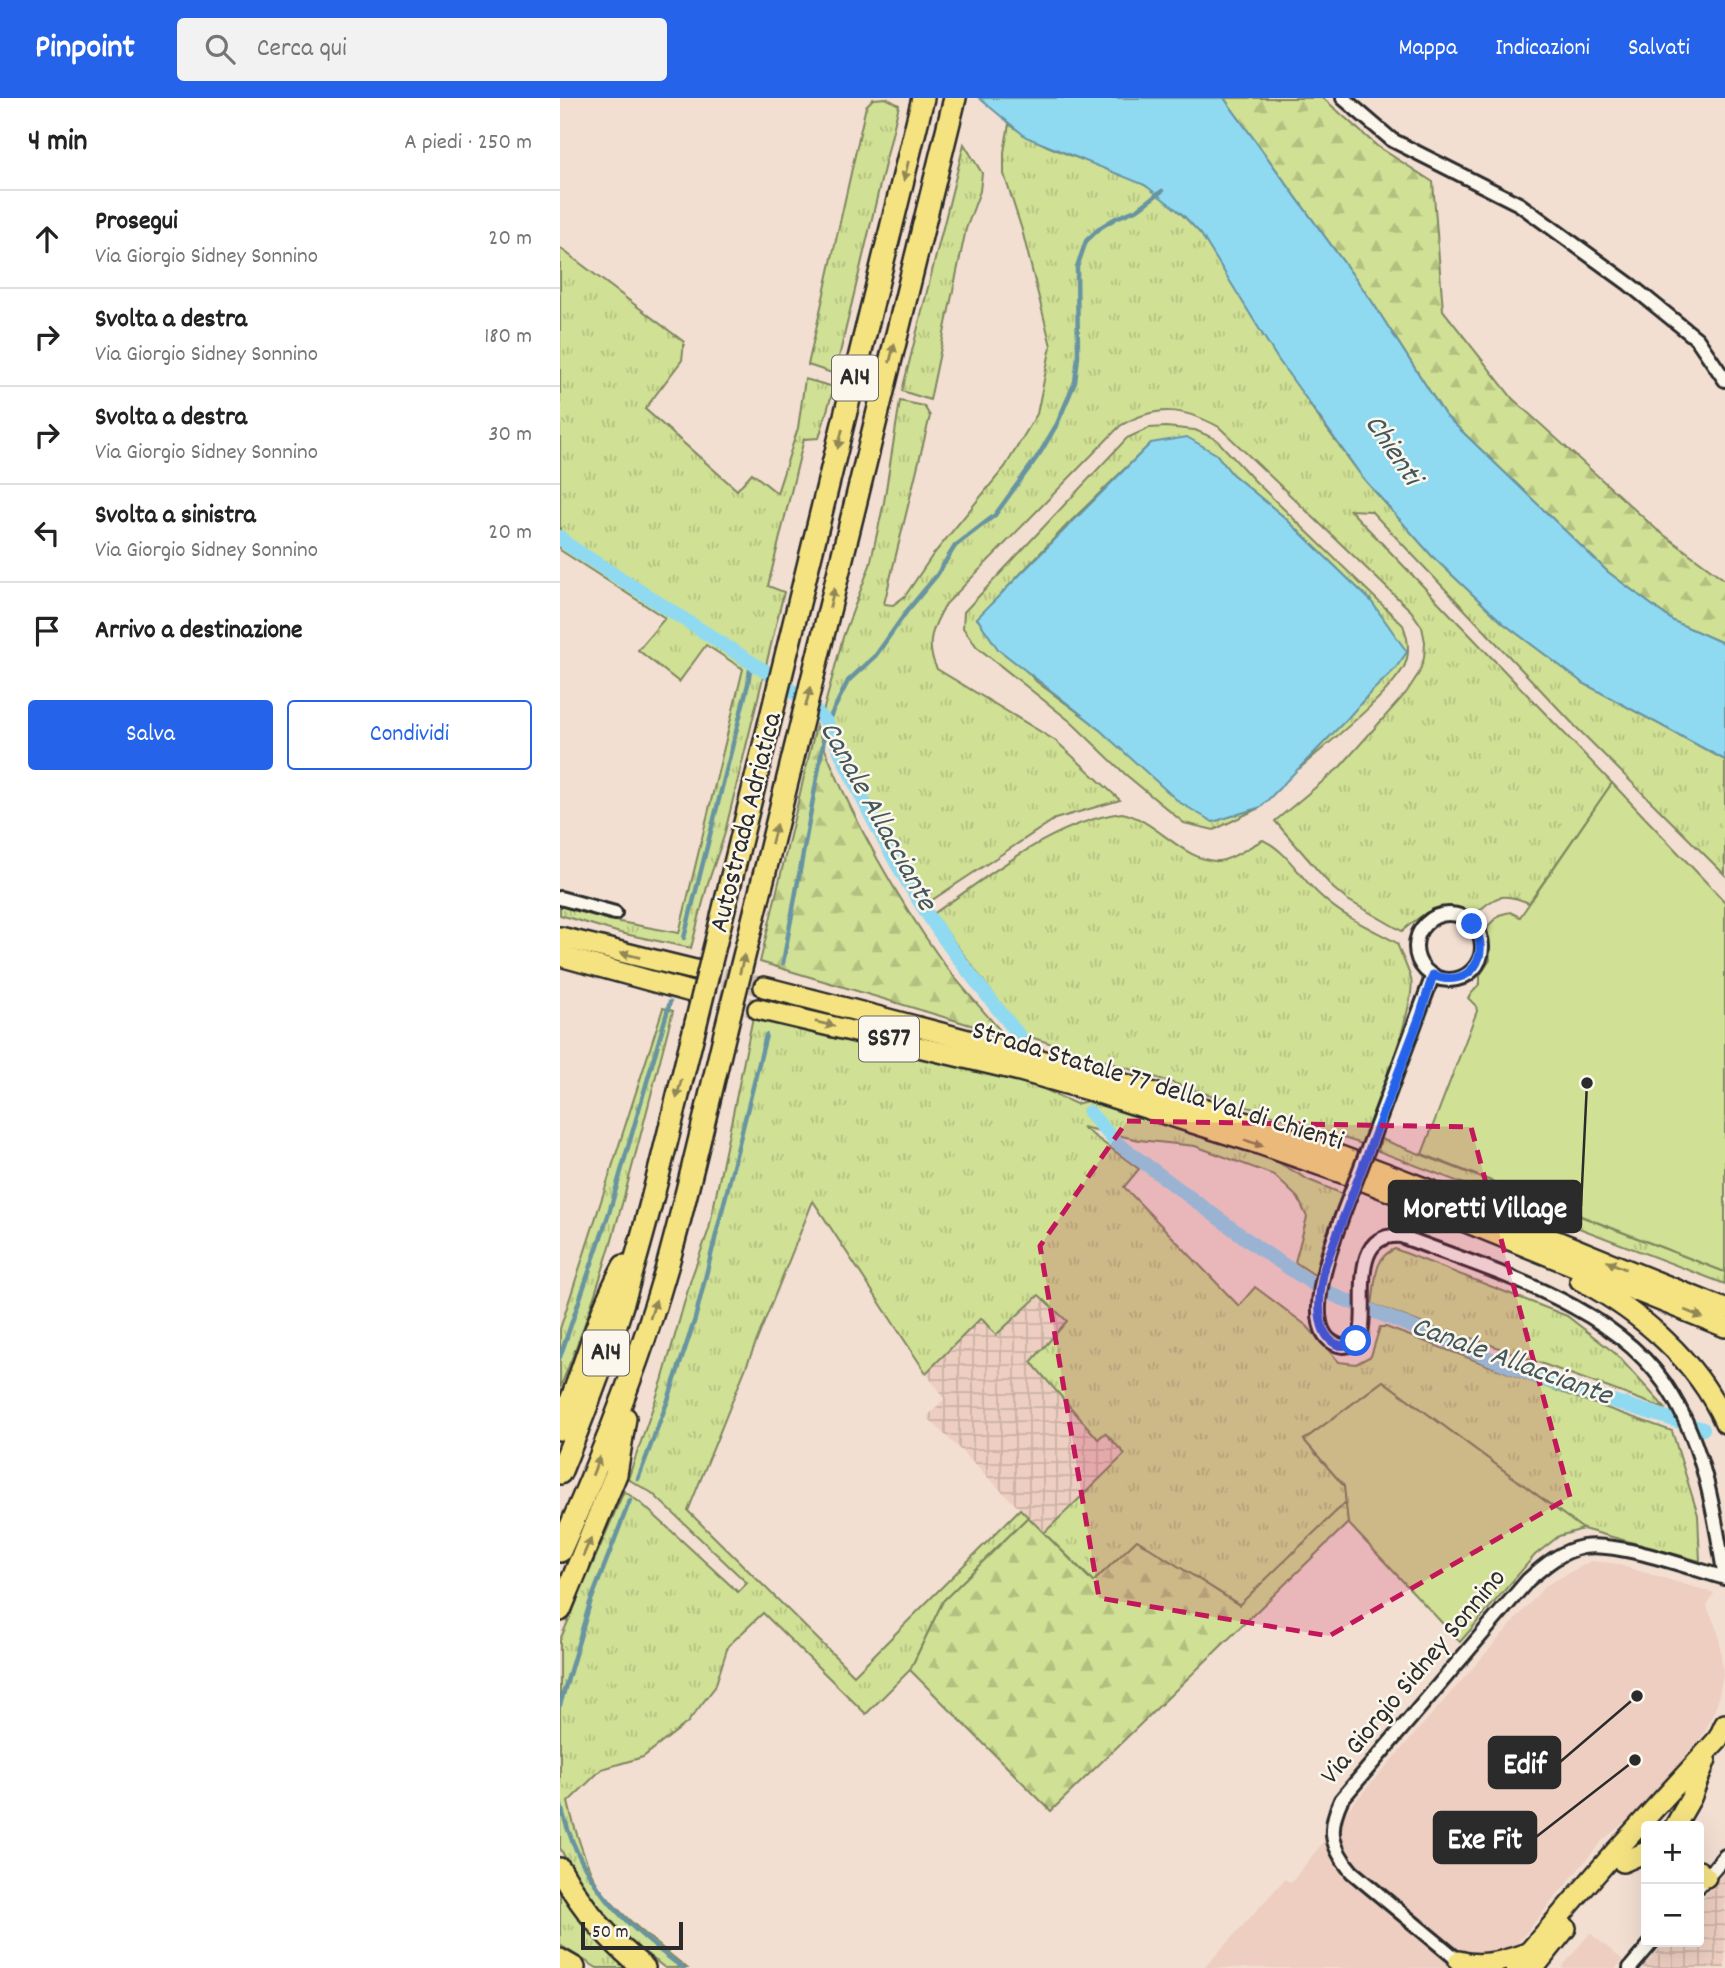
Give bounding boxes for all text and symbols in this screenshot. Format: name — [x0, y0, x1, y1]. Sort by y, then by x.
search box — [177, 18, 667, 81]
text: Pinpoint — [35, 26, 135, 73]
icon: search — [201, 30, 239, 68]
text: Cerca qui — [257, 31, 347, 68]
text: Mappa — [1398, 32, 1457, 66]
text: Indicazioni — [1495, 32, 1590, 66]
text: Salvati — [1628, 32, 1690, 66]
text: 4 min — [28, 122, 87, 165]
text: A piedi · 250 m — [404, 127, 532, 160]
one-way arrow — [900, 160, 911, 182]
text: Prosegui — [95, 204, 178, 241]
icon: ahead — [28, 220, 66, 258]
text: 20 m — [488, 223, 532, 256]
text: Via Giorgio Sidney Sonnino — [95, 241, 318, 274]
text: Svolta a destra — [95, 302, 247, 339]
icon: right — [28, 318, 66, 356]
text: 180 m — [484, 321, 532, 354]
text: Via Giorgio Sidney Sonnino — [95, 339, 318, 372]
one-way arrow — [887, 342, 898, 364]
road number: A14 — [832, 356, 878, 400]
text: Svolta a destra — [95, 400, 247, 437]
water label: Chienti — [1351, 407, 1433, 499]
icon: right — [28, 416, 66, 454]
text: 30 m — [488, 419, 532, 452]
one-way arrow — [834, 428, 845, 450]
text: Via Giorgio Sidney Sonnino — [95, 437, 318, 470]
text: Svolta a sinistra — [95, 498, 256, 535]
icon: left — [28, 514, 66, 552]
text: 20 m — [488, 517, 532, 550]
text: Via Giorgio Sidney Sonnino — [95, 535, 318, 568]
one-way arrow — [827, 587, 838, 609]
icon: arrive — [28, 612, 66, 650]
text: Arrivo a destinazione — [95, 613, 303, 650]
one-way arrow — [803, 686, 814, 708]
button: Salva — [28, 700, 273, 770]
button: Condividi — [287, 700, 532, 770]
street label: Autostrada Adriatica — [701, 708, 795, 937]
water label: Canale Allacciante — [806, 714, 947, 921]
one-way arrow — [769, 823, 780, 845]
route end — [1456, 908, 1487, 939]
one-way arrow — [619, 949, 641, 960]
one-way arrow — [737, 953, 748, 975]
street label: Strada Statale 77 della Val di Chienti — [966, 1012, 1348, 1164]
road number: SS77 — [859, 1016, 919, 1062]
one-way arrow — [814, 1019, 836, 1030]
one-way arrow — [673, 1078, 684, 1100]
one-way arrow — [1243, 1138, 1264, 1149]
callout: Moretti Village — [1389, 1181, 1581, 1232]
text: Moretti Village — [1403, 1190, 1567, 1233]
one-way arrow — [1606, 1259, 1627, 1270]
one-way arrow — [648, 1299, 658, 1320]
water label: Canale Allacciante — [1405, 1307, 1619, 1420]
one-way arrow — [1683, 1309, 1704, 1320]
route start — [1340, 1325, 1371, 1356]
road number: A14 — [583, 1330, 629, 1376]
one-way arrow — [591, 1455, 602, 1476]
one-way arrow — [581, 1537, 592, 1558]
street label: Via Giorgio Sidney Sonnino — [1312, 1561, 1518, 1795]
callout: Edif — [1489, 1737, 1560, 1788]
text: Edif — [1503, 1746, 1548, 1789]
callout: Exe Fit — [1434, 1812, 1536, 1863]
text: Exe Fit — [1448, 1821, 1522, 1864]
map controls — [1641, 1821, 1704, 1947]
button: + — [1641, 1821, 1704, 1884]
button: − — [1641, 1884, 1704, 1947]
scale bar — [581, 1919, 682, 1951]
text: 50 m — [592, 1920, 629, 1947]

